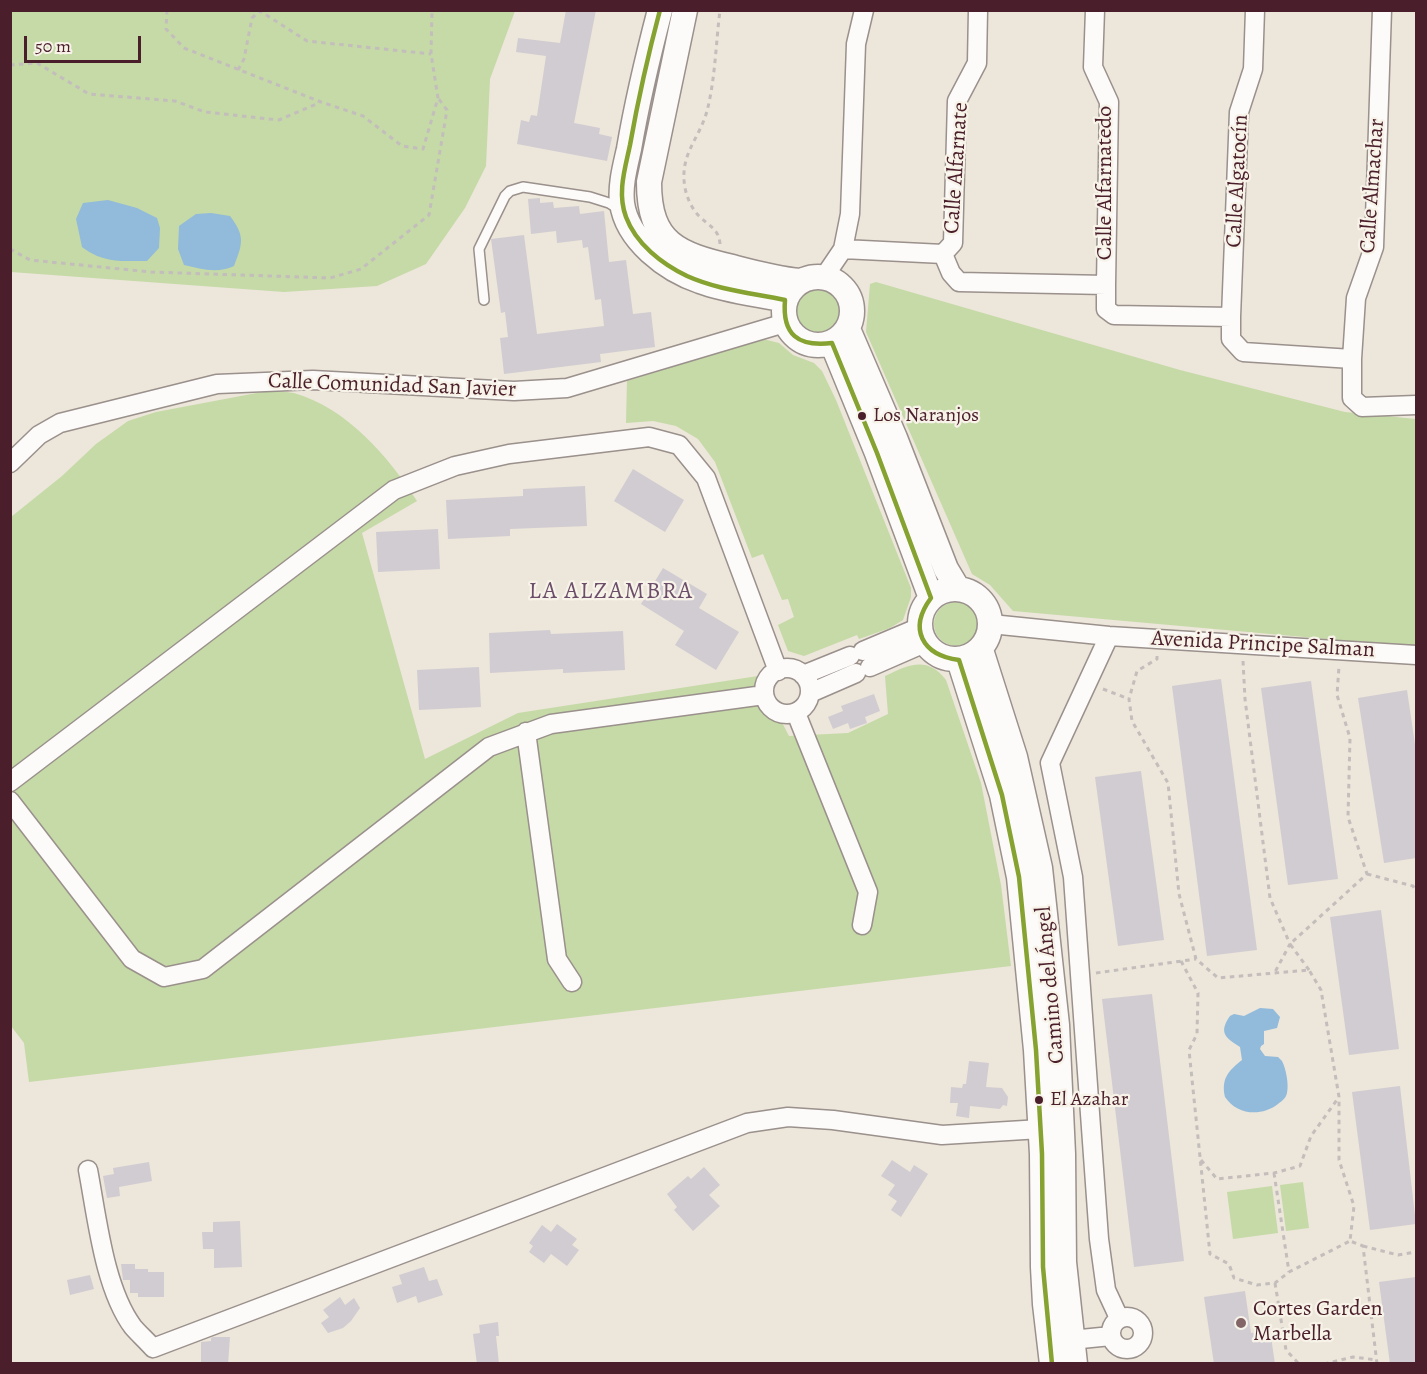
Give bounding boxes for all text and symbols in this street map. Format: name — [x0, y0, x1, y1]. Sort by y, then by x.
scale bar — [27, 24, 144, 62]
text: 50 m — [35, 34, 71, 58]
street label: Calle Alfarnate — [939, 101, 975, 235]
street label: Calle Alfarnatedo — [1093, 106, 1119, 260]
street label: Calle Algatocín — [1221, 114, 1255, 248]
street label: Calle Almachar — [1355, 118, 1391, 254]
street label: Calle Comunidad San Javier — [267, 368, 517, 404]
place label: Los Naranjos — [873, 404, 979, 428]
marker: Los Naranjos — [856, 410, 868, 422]
district label: LA ALZAMBRA — [528, 578, 694, 606]
street label: Avenida Principe Salman — [1151, 626, 1375, 664]
street label: Camino del Ángel — [1031, 905, 1071, 1065]
place label: El Azahar — [1050, 1088, 1129, 1112]
marker: El Azahar — [1033, 1094, 1045, 1106]
place label: Cortes Garden Marbella — [1253, 1297, 1383, 1348]
marker: Cortes Garden Marbella — [1234, 1316, 1248, 1330]

